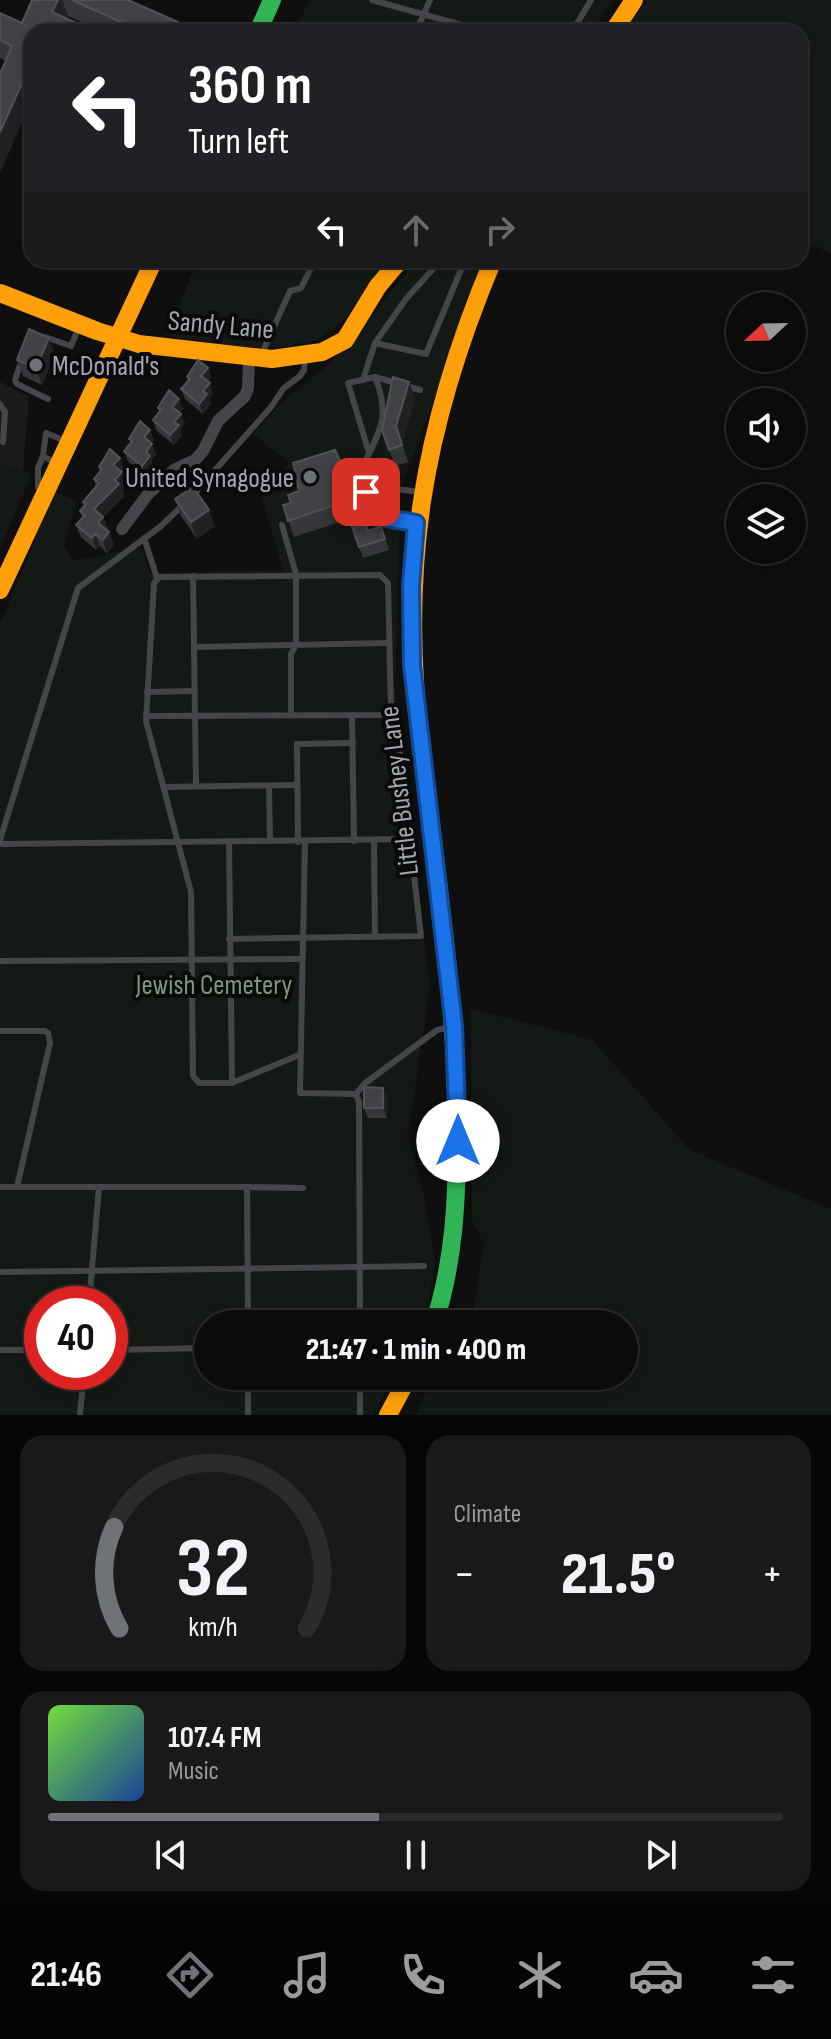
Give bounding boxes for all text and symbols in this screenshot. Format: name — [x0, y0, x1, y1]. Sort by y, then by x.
text: 360 m — [188, 53, 312, 120]
icon: left — [56, 56, 160, 160]
text: Turn left — [188, 121, 289, 164]
icon: left — [310, 208, 354, 252]
icon: ahead — [394, 208, 438, 252]
icon: right — [478, 208, 522, 252]
north arrow — [726, 292, 806, 372]
map controls — [726, 292, 806, 564]
street label: Sandy Lane — [167, 304, 275, 347]
place label: McDonald's — [52, 350, 159, 383]
marker: McDonald's — [27, 356, 45, 374]
button: sound — [726, 388, 806, 468]
pin — [332, 458, 400, 526]
place label: United Synagogue — [125, 462, 294, 495]
marker: United Synagogue — [301, 468, 319, 486]
icon: arrive — [344, 470, 388, 514]
button: layers — [726, 484, 806, 564]
street label: Little Bushey Lane — [373, 704, 426, 877]
park label: Jewish Cemetery — [135, 969, 293, 1002]
position arrow — [416, 1099, 500, 1183]
speed limit sign: 40 — [24, 1286, 128, 1390]
text: 21:47 · 1 min · 400 m — [306, 1332, 526, 1368]
text: Climate — [454, 1499, 521, 1530]
text: 32 — [176, 1520, 250, 1620]
text: 21.5° — [561, 1539, 675, 1611]
text: − — [454, 1548, 475, 1601]
text: + — [761, 1548, 783, 1601]
text: km/h — [188, 1610, 237, 1645]
text: 107.4 FM — [168, 1720, 261, 1756]
text: Music — [168, 1756, 219, 1787]
icon: previous — [149, 1833, 193, 1877]
icon: pause — [394, 1833, 438, 1877]
icon: next — [639, 1833, 683, 1877]
icon: directions — [162, 1947, 218, 2003]
icon: music — [279, 1947, 335, 2003]
icon: phone — [395, 1947, 451, 2003]
icon: climate — [512, 1947, 568, 2003]
icon: car — [628, 1947, 684, 2003]
icon: filters — [745, 1947, 801, 2003]
text: 21:46 — [30, 1954, 102, 1997]

